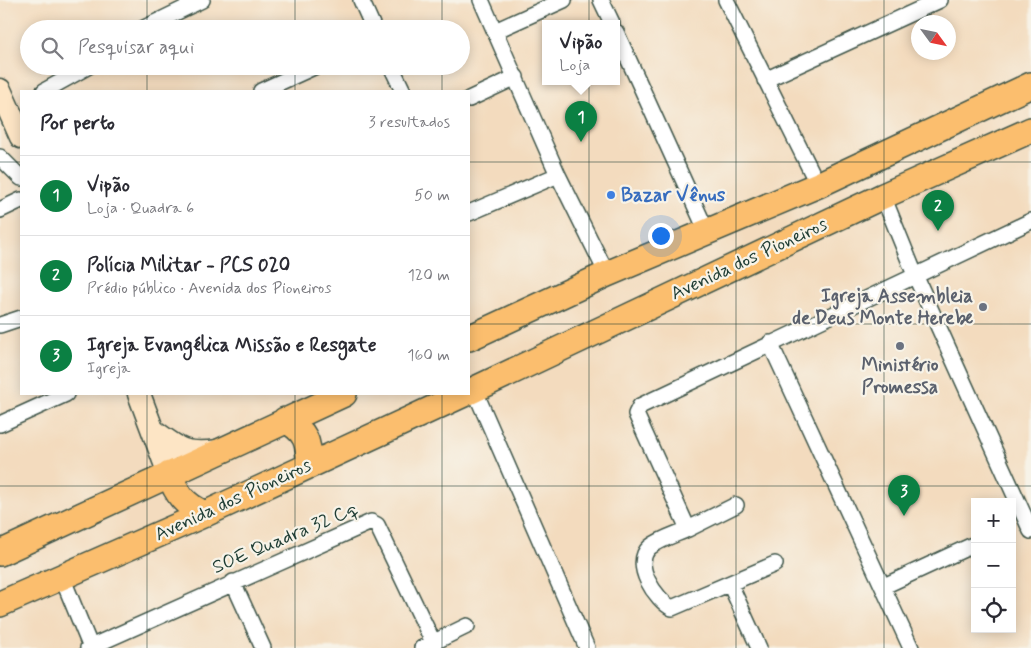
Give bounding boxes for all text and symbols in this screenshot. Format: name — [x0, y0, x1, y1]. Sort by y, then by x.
north arrow — [911, 15, 956, 60]
search box — [20, 20, 470, 75]
popup — [542, 20, 620, 85]
text: Vipão — [560, 30, 602, 55]
icon: search — [38, 34, 66, 62]
text: Pesquisar aqui — [78, 35, 194, 60]
text: Loja — [560, 55, 590, 76]
pin: 1 — [565, 101, 597, 142]
text: Por perto — [40, 109, 115, 137]
text: 3 resultados — [369, 112, 450, 133]
text: Vipão — [87, 173, 130, 198]
place label: Bazar Vênus — [621, 183, 726, 208]
text: 1 — [52, 185, 60, 206]
text: 50 m — [414, 185, 450, 206]
marker: Bazar Vênus — [605, 189, 617, 201]
pin: 2 — [922, 190, 954, 231]
text: Loja · Quadra 6 — [87, 198, 194, 219]
street label: Avenida dos Pioneiros — [667, 211, 832, 306]
your location — [648, 223, 674, 249]
text: Polícia Militar - PCS 020 — [87, 253, 290, 278]
text: 2 — [52, 265, 60, 286]
text: 120 m — [408, 265, 450, 286]
text: Prédio público · Avenida dos Pioneiros — [87, 278, 331, 299]
place label: Igreja Assembleia de Deus Monte Herebe — [792, 284, 974, 331]
marker: Igreja Assembleia de Deus Monte Herebe — [977, 301, 989, 313]
text: Igreja Evangélica Missão e Resgate — [87, 333, 377, 358]
marker: Ministério Promessa — [894, 340, 906, 352]
text: 3 — [52, 345, 60, 366]
text: 160 m — [407, 345, 450, 366]
place label: Ministério Promessa — [861, 353, 939, 400]
text: Igreja — [87, 358, 130, 379]
street label: Avenida dos Pioneiros — [151, 452, 316, 547]
pin: 3 — [888, 475, 920, 516]
street label: SOE Quadra 32 Cq — [208, 496, 362, 580]
map controls — [971, 498, 1016, 633]
button: + — [971, 498, 1016, 543]
button: − — [971, 543, 1016, 588]
button: locate — [971, 588, 1016, 633]

